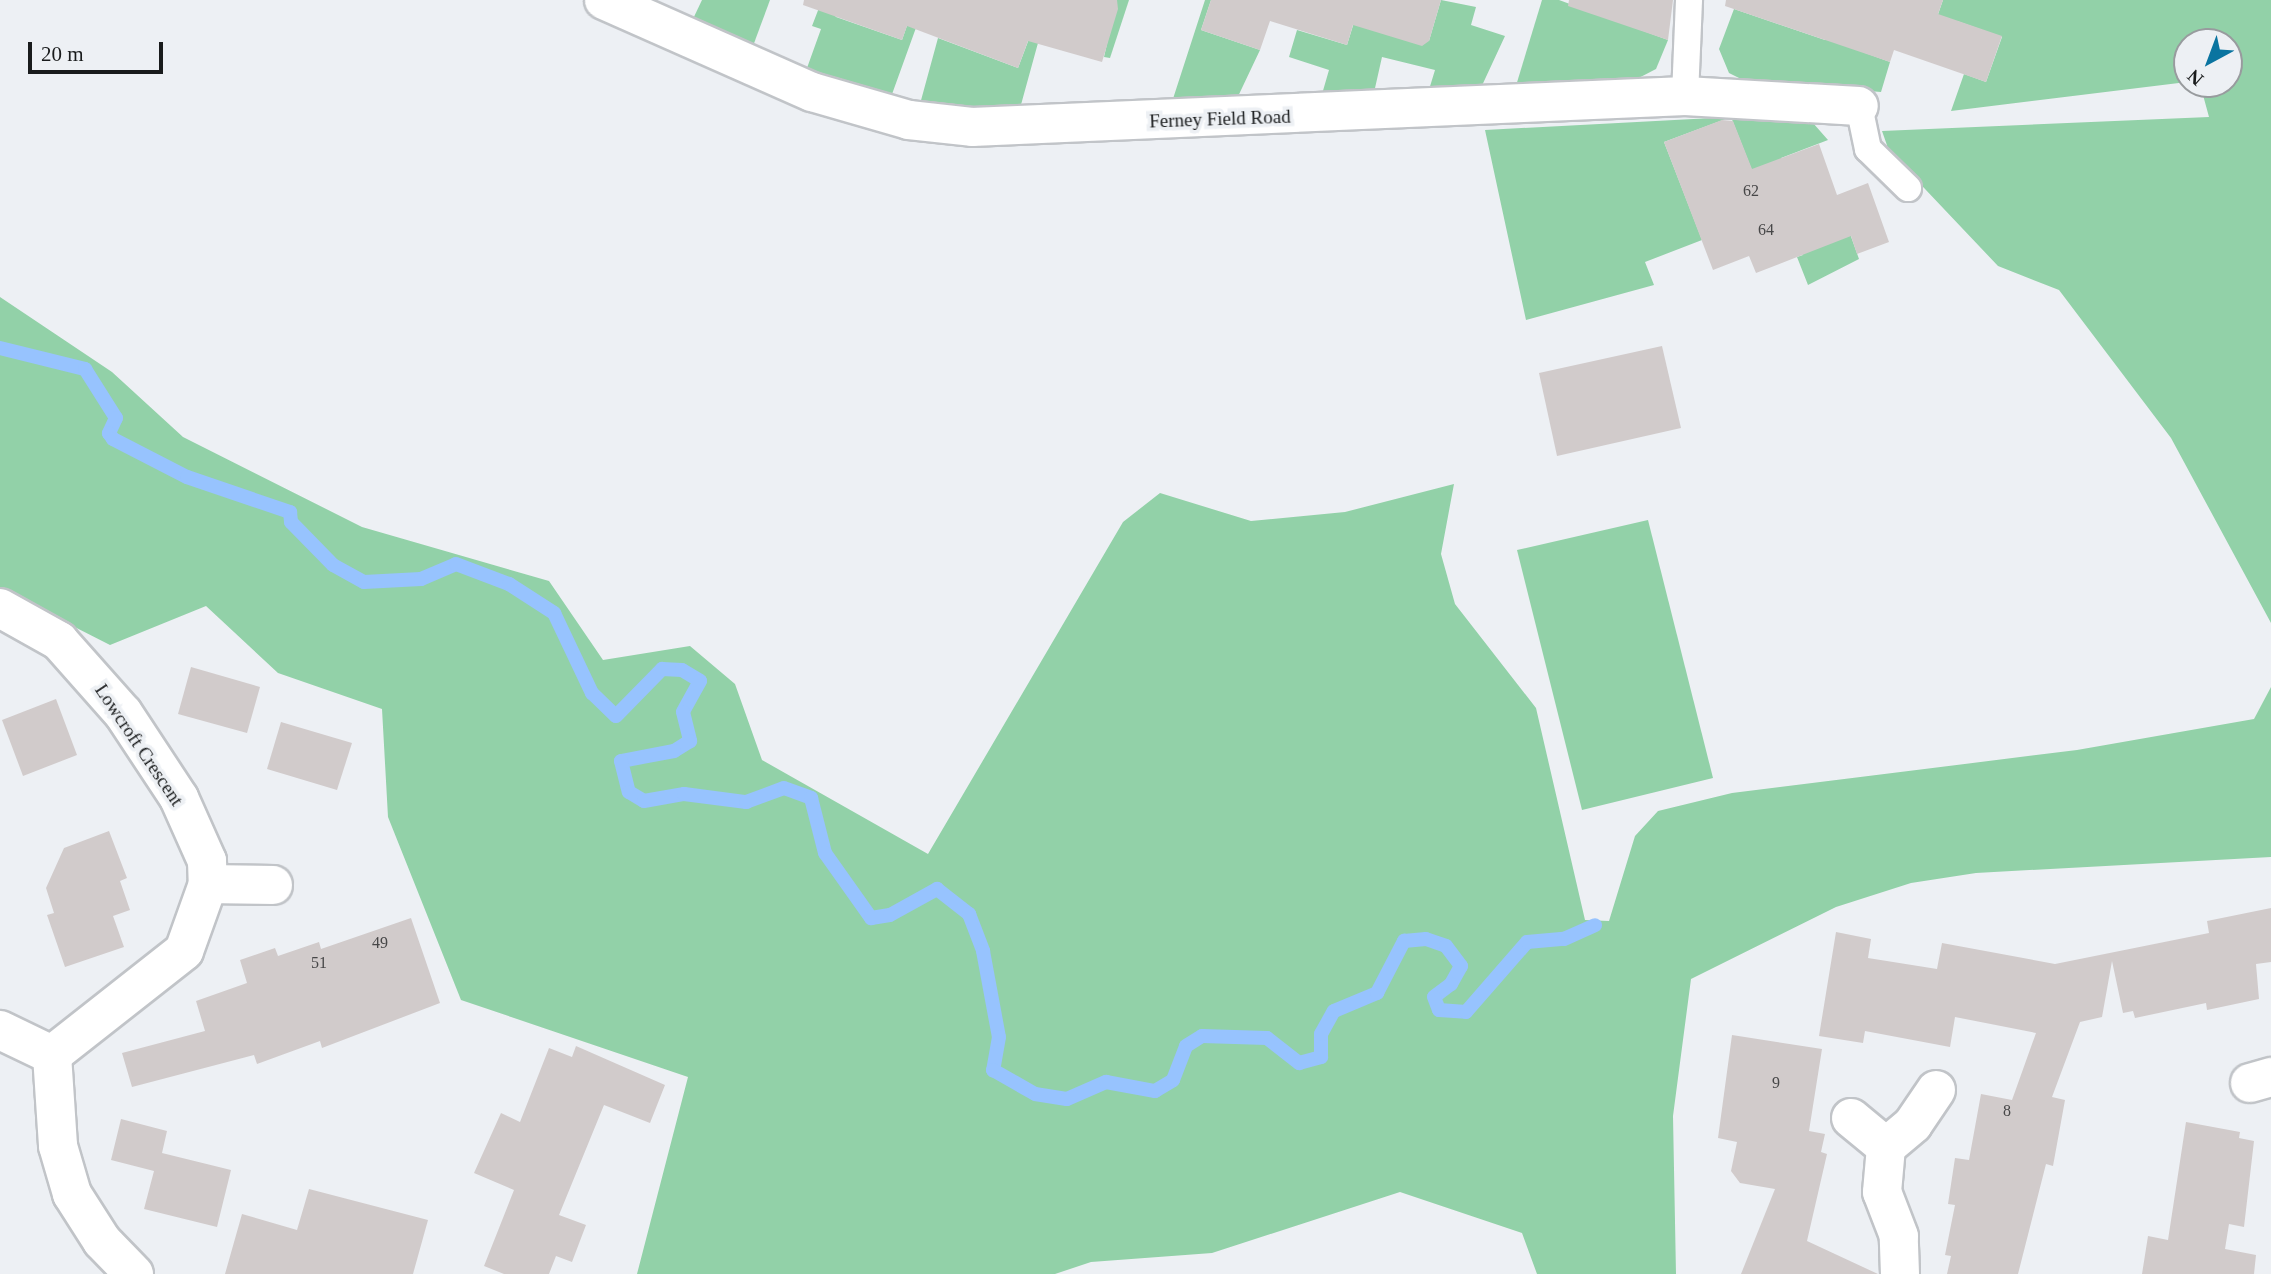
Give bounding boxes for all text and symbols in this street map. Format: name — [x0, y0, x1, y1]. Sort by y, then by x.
scale bar — [32, 28, 166, 72]
north arrow — [2173, 28, 2243, 98]
text: 20 m — [41, 42, 84, 66]
text: N — [2183, 65, 2207, 90]
street label: Ferney Field Road — [1149, 105, 1291, 133]
house number: 62 — [1743, 181, 1759, 201]
house number: 64 — [1758, 220, 1774, 240]
street label: Lowcroft Crescent — [90, 680, 188, 810]
house number: 49 — [372, 933, 388, 953]
house number: 51 — [311, 953, 327, 973]
house number: 9 — [1772, 1073, 1780, 1093]
house number: 8 — [2003, 1101, 2011, 1121]

